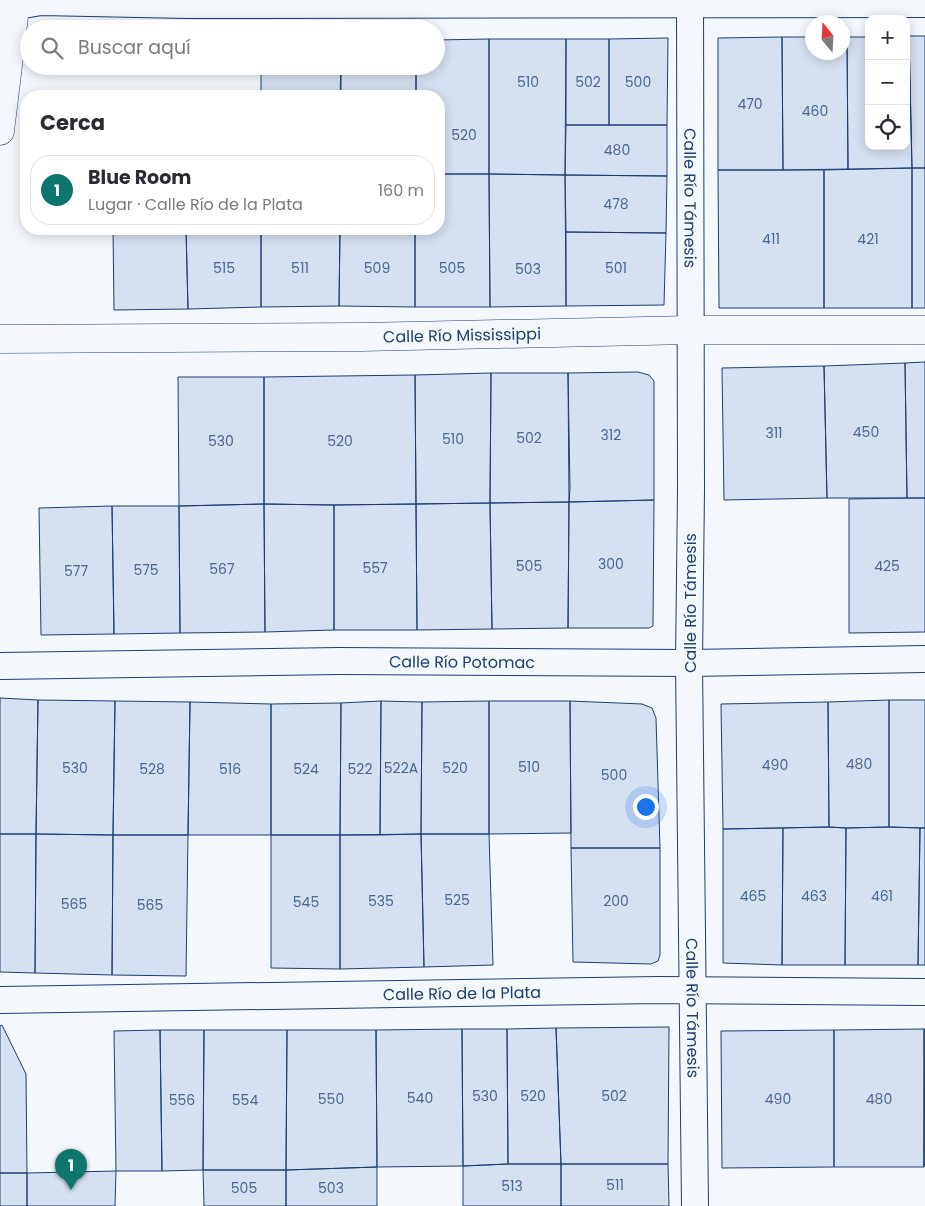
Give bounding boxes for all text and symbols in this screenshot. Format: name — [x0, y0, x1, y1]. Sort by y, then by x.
north arrow — [805, 15, 850, 60]
map controls — [865, 15, 910, 150]
button: + — [865, 15, 910, 60]
search box — [20, 20, 445, 75]
icon: search — [38, 34, 66, 62]
text: Buscar aquí — [78, 34, 191, 61]
button: − — [865, 60, 910, 105]
house number: 510 — [517, 72, 539, 92]
house number: 502 — [575, 72, 601, 92]
house number: 500 — [625, 72, 651, 92]
house number: 470 — [737, 94, 763, 114]
house number: 460 — [802, 101, 828, 121]
button: locate — [865, 105, 910, 150]
text: Cerca — [40, 108, 105, 137]
house number: 520 — [451, 125, 477, 145]
street label: Calle Río Támesis — [679, 128, 702, 268]
house number: 480 — [604, 140, 630, 160]
text: Blue Room — [88, 164, 191, 191]
text: 1 — [54, 179, 60, 202]
text: 160 m — [378, 179, 424, 202]
text: Lugar · Calle Río de la Plata — [88, 193, 303, 216]
house number: 478 — [603, 194, 629, 214]
house number: 411 — [762, 229, 780, 249]
house number: 421 — [857, 229, 879, 249]
house number: 515 — [213, 258, 235, 278]
house number: 511 — [291, 258, 309, 278]
house number: 509 — [364, 258, 390, 278]
house number: 505 — [439, 258, 465, 278]
house number: 501 — [605, 258, 627, 278]
house number: 503 — [515, 259, 541, 279]
street label: Calle Río Mississippi — [383, 322, 541, 348]
house number: 450 — [853, 422, 879, 442]
house number: 311 — [765, 423, 783, 443]
house number: 312 — [601, 425, 621, 445]
house number: 502 — [516, 428, 542, 448]
house number: 510 — [442, 429, 464, 449]
house number: 530 — [208, 431, 234, 451]
house number: 520 — [327, 431, 353, 451]
street label: Calle Río Támesis — [679, 533, 702, 673]
house number: 300 — [598, 554, 624, 574]
house number: 505 — [516, 556, 542, 576]
house number: 425 — [874, 556, 900, 576]
house number: 557 — [362, 558, 388, 578]
house number: 567 — [209, 559, 235, 579]
house number: 575 — [133, 560, 159, 580]
house number: 577 — [64, 561, 88, 581]
street label: Calle Río Potomac — [389, 650, 535, 674]
house number: 480 — [846, 754, 872, 774]
house number: 490 — [762, 755, 788, 775]
house number: 510 — [518, 757, 540, 777]
house number: 530 — [62, 758, 88, 778]
house number: 522A — [384, 758, 418, 778]
house number: 520 — [442, 758, 468, 778]
house number: 528 — [139, 759, 165, 779]
house number: 516 — [219, 759, 241, 779]
house number: 524 — [293, 759, 319, 779]
house number: 522 — [348, 759, 372, 779]
house number: 500 — [601, 765, 627, 785]
your location — [633, 794, 659, 820]
house number: 465 — [740, 886, 766, 906]
house number: 463 — [801, 886, 827, 906]
house number: 461 — [871, 886, 893, 906]
house number: 525 — [444, 890, 470, 910]
house number: 535 — [368, 891, 394, 911]
house number: 200 — [603, 891, 629, 911]
house number: 545 — [293, 892, 319, 912]
house number: 565 — [61, 894, 87, 914]
house number: 565 — [137, 895, 163, 915]
street label: Calle Río Támesis — [681, 938, 705, 1078]
street label: Calle Río de la Plata — [383, 980, 541, 1006]
house number: 530 — [472, 1086, 498, 1106]
house number: 520 — [520, 1086, 546, 1106]
house number: 502 — [601, 1086, 627, 1106]
house number: 540 — [407, 1088, 433, 1108]
house number: 550 — [318, 1089, 344, 1109]
house number: 490 — [765, 1089, 791, 1109]
house number: 480 — [866, 1089, 892, 1109]
house number: 556 — [169, 1090, 195, 1110]
house number: 554 — [232, 1090, 258, 1110]
pin: 1 — [55, 1149, 87, 1190]
house number: 511 — [606, 1175, 624, 1195]
house number: 513 — [501, 1176, 523, 1196]
house number: 505 — [231, 1178, 257, 1198]
house number: 503 — [318, 1178, 344, 1198]

